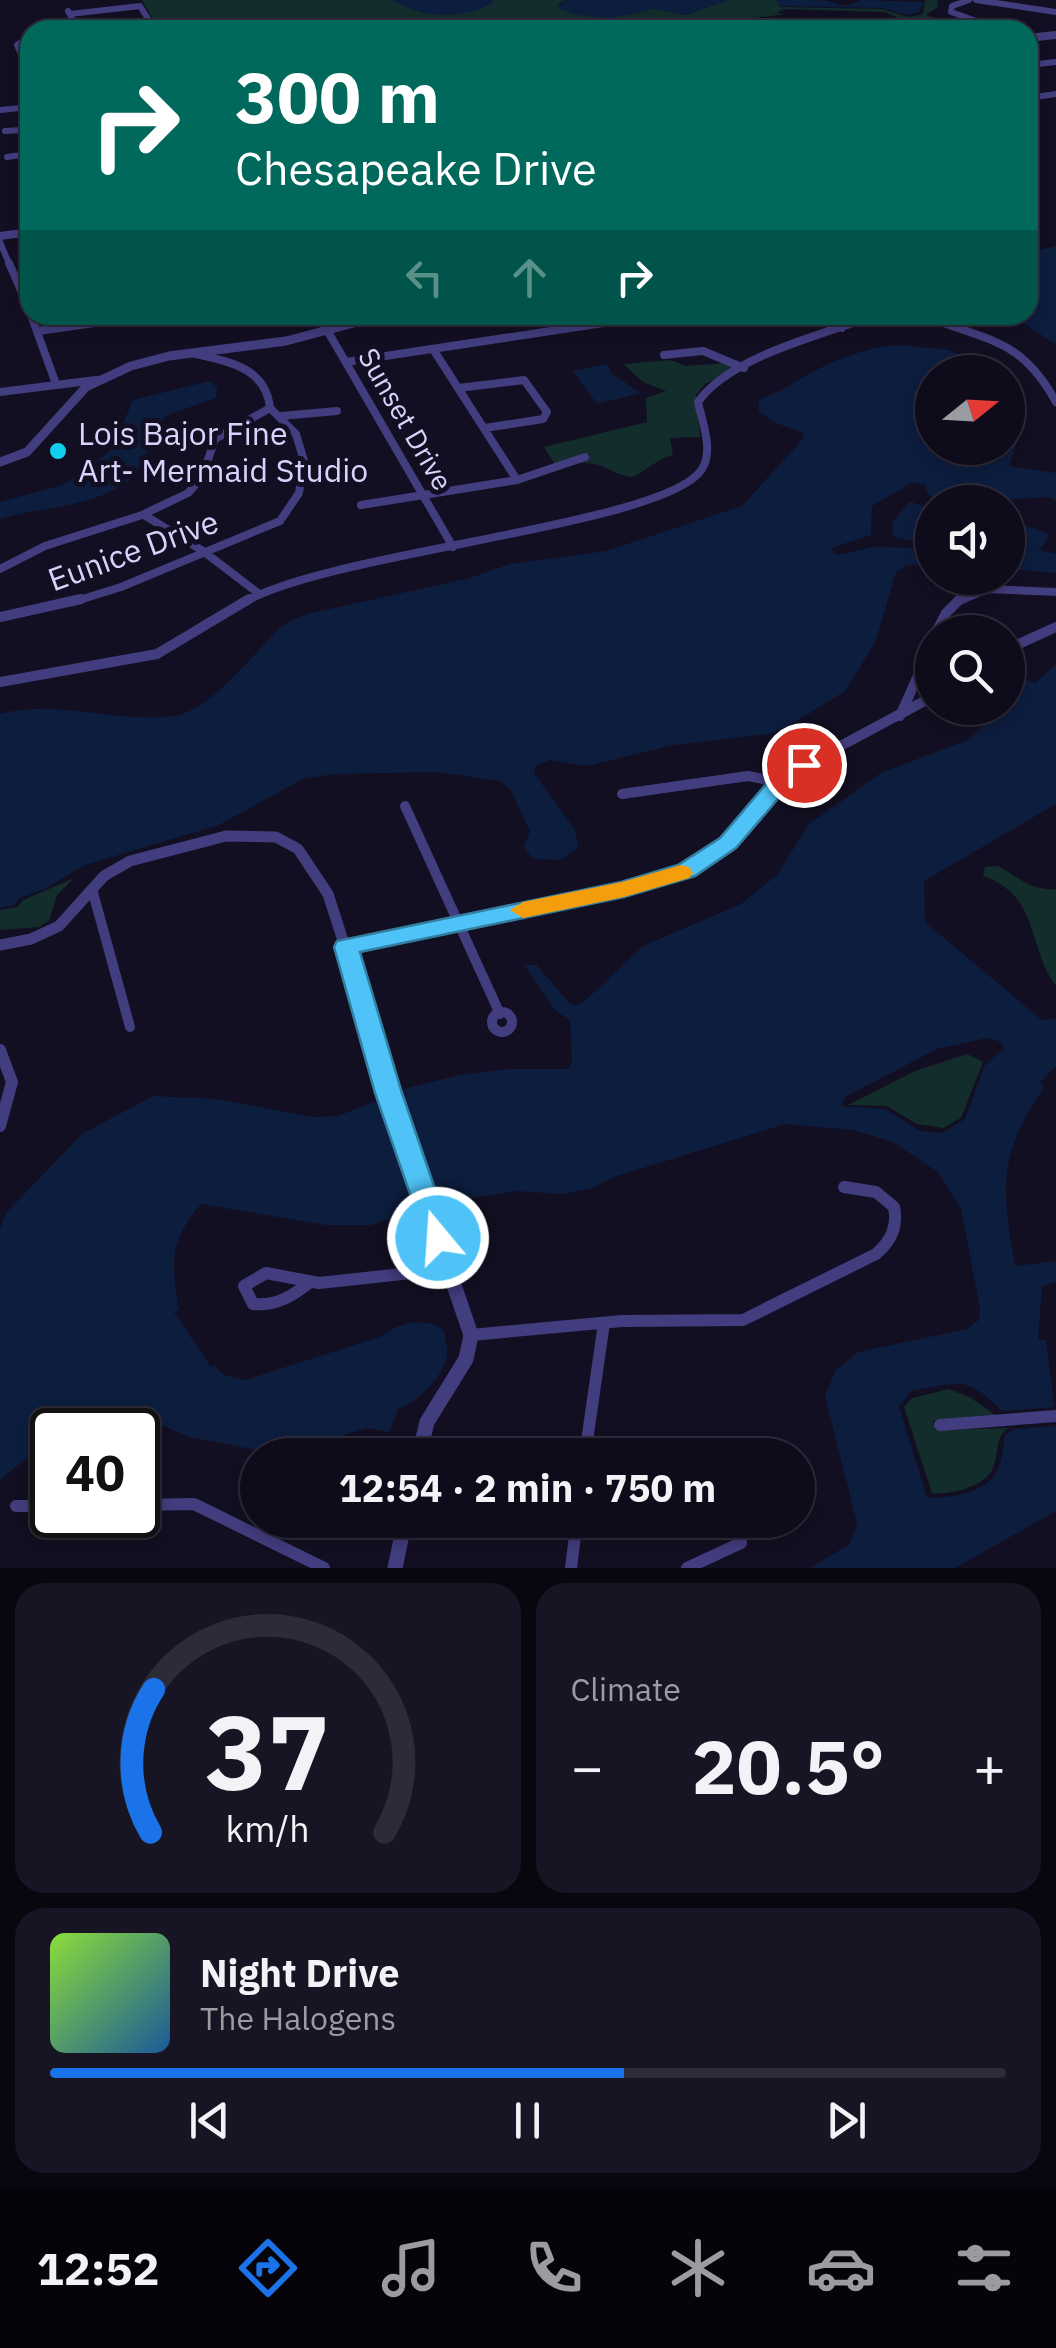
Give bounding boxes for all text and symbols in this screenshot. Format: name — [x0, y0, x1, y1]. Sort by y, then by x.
text: 300 m — [235, 51, 440, 142]
icon: right — [70, 60, 200, 190]
text: Chesapeake Drive — [235, 139, 597, 197]
icon: left — [397, 250, 452, 305]
icon: ahead — [502, 250, 557, 305]
icon: right — [607, 250, 662, 305]
street label: Sunset Drive — [350, 341, 462, 497]
north arrow — [915, 355, 1025, 465]
map controls — [915, 355, 1025, 725]
place label: Lois Bajor Fine Art- Mermaid Studio — [78, 412, 368, 491]
marker: Lois Bajor Fine Art- Mermaid Studio — [47, 440, 69, 462]
button: sound — [915, 485, 1025, 595]
street label: Eunice Drive — [42, 500, 224, 600]
button: search — [915, 615, 1025, 725]
pin — [762, 723, 847, 808]
icon: arrive — [777, 738, 832, 793]
position arrow — [386, 1186, 490, 1290]
speed limit sign: 40 — [30, 1408, 160, 1538]
text: 12:54 · 2 min · 750 m — [339, 1463, 716, 1512]
text: Climate — [571, 1668, 681, 1710]
text: 37 — [205, 1683, 330, 1819]
text: 20.5° — [691, 1717, 885, 1815]
text: − — [571, 1731, 604, 1802]
text: + — [973, 1731, 1006, 1802]
text: km/h — [226, 1805, 310, 1852]
text: Night Drive — [200, 1948, 400, 1997]
text: The Halogens — [200, 1997, 396, 2039]
icon: previous — [182, 2093, 237, 2148]
icon: pause — [500, 2093, 555, 2148]
icon: next — [819, 2093, 874, 2148]
icon: directions — [233, 2233, 303, 2303]
icon: music — [376, 2233, 446, 2303]
icon: phone — [519, 2233, 589, 2303]
icon: climate — [663, 2233, 733, 2303]
icon: car — [806, 2233, 876, 2303]
icon: filters — [949, 2233, 1019, 2303]
text: 12:52 — [37, 2239, 160, 2297]

